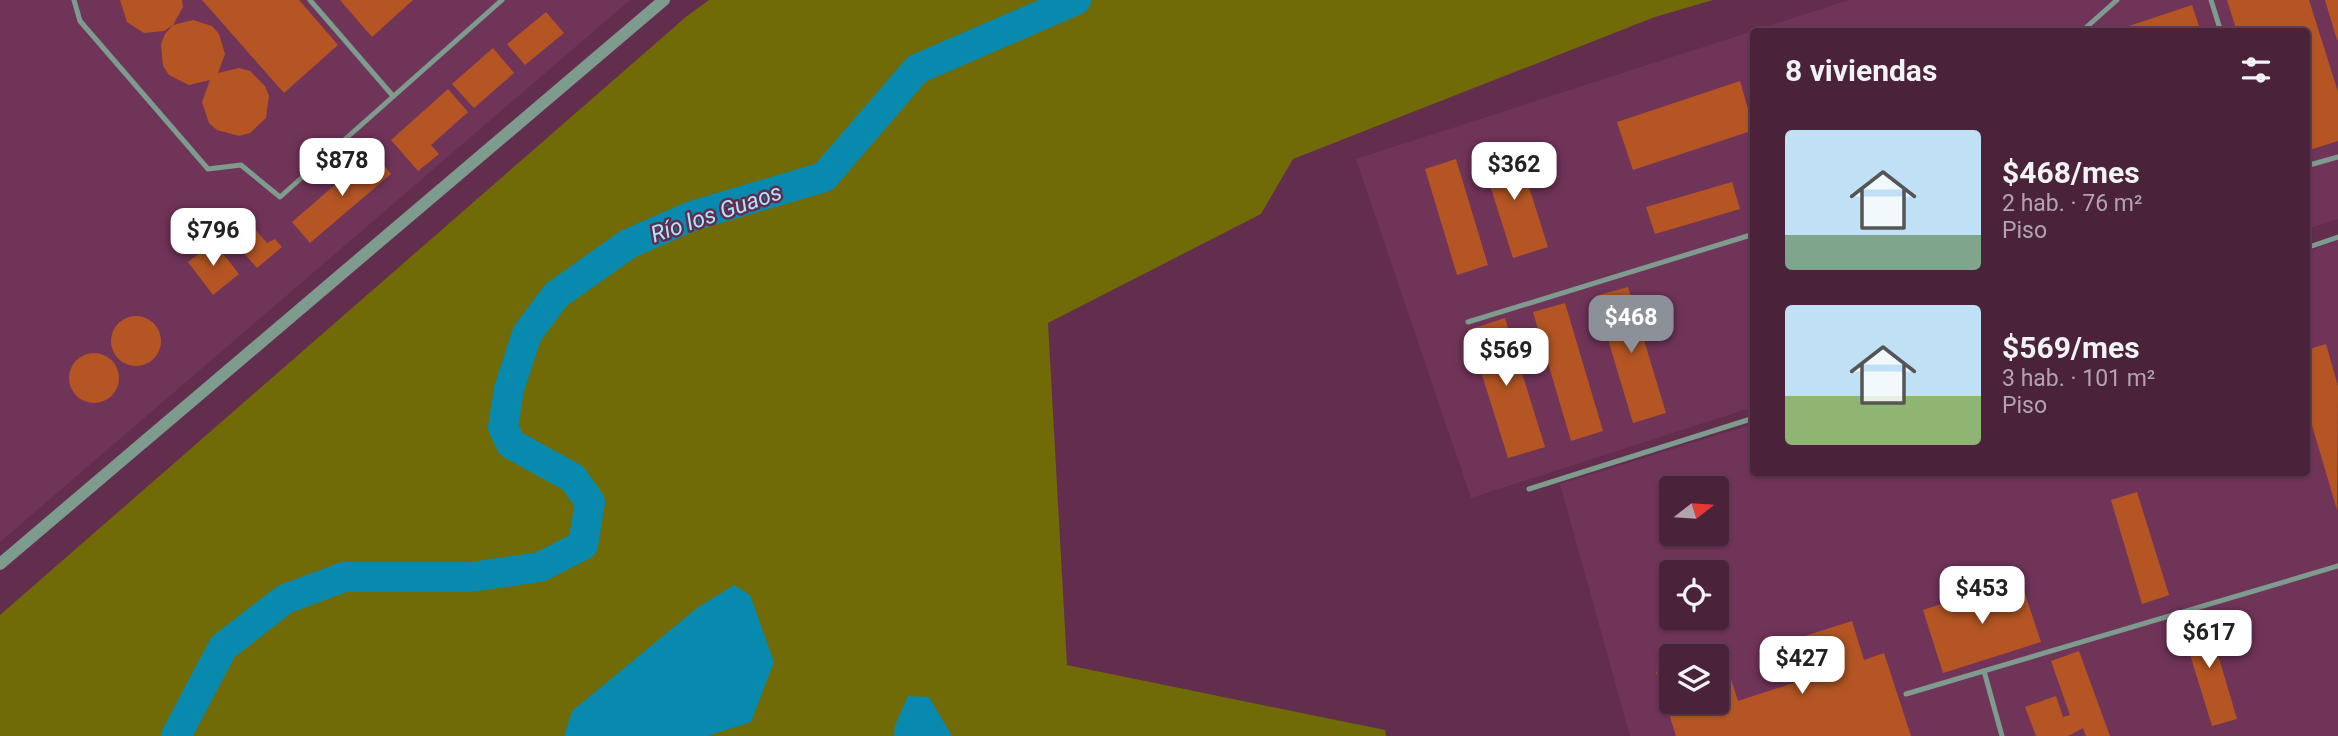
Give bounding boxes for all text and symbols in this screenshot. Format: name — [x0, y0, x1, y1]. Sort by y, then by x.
icon: filters — [2237, 51, 2275, 89]
text: 8 viviendas — [1785, 53, 1937, 88]
pin: $878 — [301, 138, 383, 198]
pin: $362 — [1473, 142, 1555, 202]
text: $878 — [316, 147, 368, 174]
text: $362 — [1488, 151, 1540, 178]
text: $468/mes — [2002, 155, 2140, 190]
icon: home — [1841, 158, 1925, 242]
water label: Río los Guaos — [647, 178, 785, 249]
text: 2 hab. · 76 m² — [2002, 190, 2142, 217]
pin: $796 — [172, 208, 254, 268]
text: $796 — [187, 217, 239, 244]
text: Piso — [2002, 217, 2047, 244]
pin: $468 — [1590, 296, 1672, 355]
text: $468 — [1605, 304, 1657, 331]
pin: $569 — [1465, 328, 1547, 388]
text: $569/mes — [2002, 330, 2140, 365]
icon: home — [1841, 333, 1925, 417]
text: $569 — [1480, 337, 1532, 364]
text: 3 hab. · 101 m² — [2002, 365, 2155, 392]
text: Piso — [2002, 392, 2047, 419]
north arrow — [1659, 476, 1729, 546]
map controls — [1659, 476, 1729, 714]
button: locate — [1659, 560, 1729, 630]
pin: $453 — [1941, 566, 2023, 626]
text: $453 — [1956, 575, 2008, 602]
pin: $617 — [2168, 610, 2250, 670]
text: $617 — [2183, 619, 2235, 646]
pin: $427 — [1761, 636, 1843, 696]
button: layers — [1659, 644, 1729, 714]
text: $427 — [1776, 645, 1828, 672]

